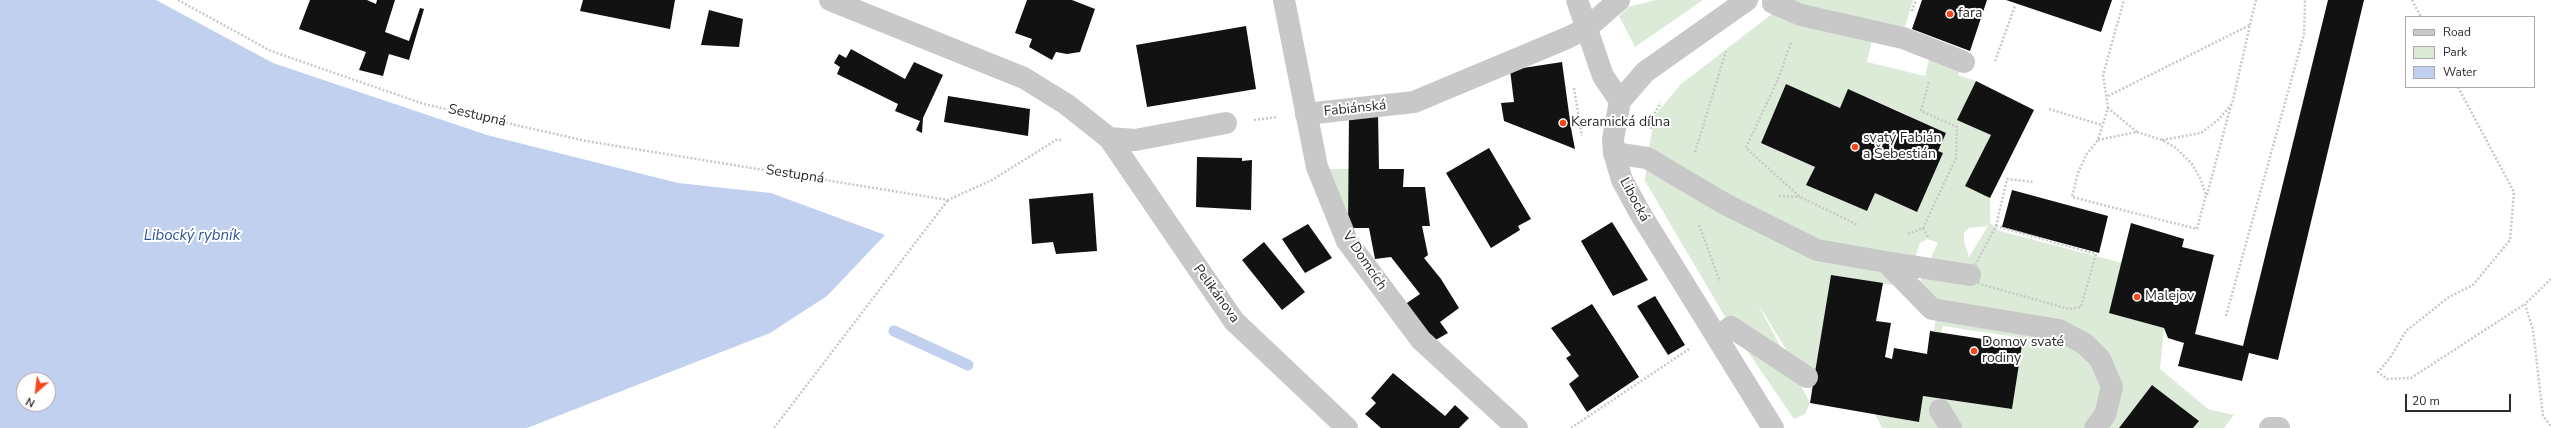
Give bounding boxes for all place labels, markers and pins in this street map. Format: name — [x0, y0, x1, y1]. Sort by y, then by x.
place label: fara — [1958, 6, 1982, 22]
marker: fara — [1945, 9, 1955, 19]
place label: Keramická dílna — [1571, 115, 1670, 131]
marker: Keramická dílna — [1558, 118, 1568, 128]
place label: svatý Fabián a Šebestián — [1863, 131, 1941, 164]
marker: svatý Fabián a Šebestián — [1850, 142, 1860, 152]
place label: Malejov — [2145, 289, 2194, 305]
marker: Malejov — [2132, 292, 2142, 302]
place label: Domov svaté rodiny — [1982, 335, 2064, 368]
marker: Domov svaté rodiny — [1969, 346, 1979, 356]

